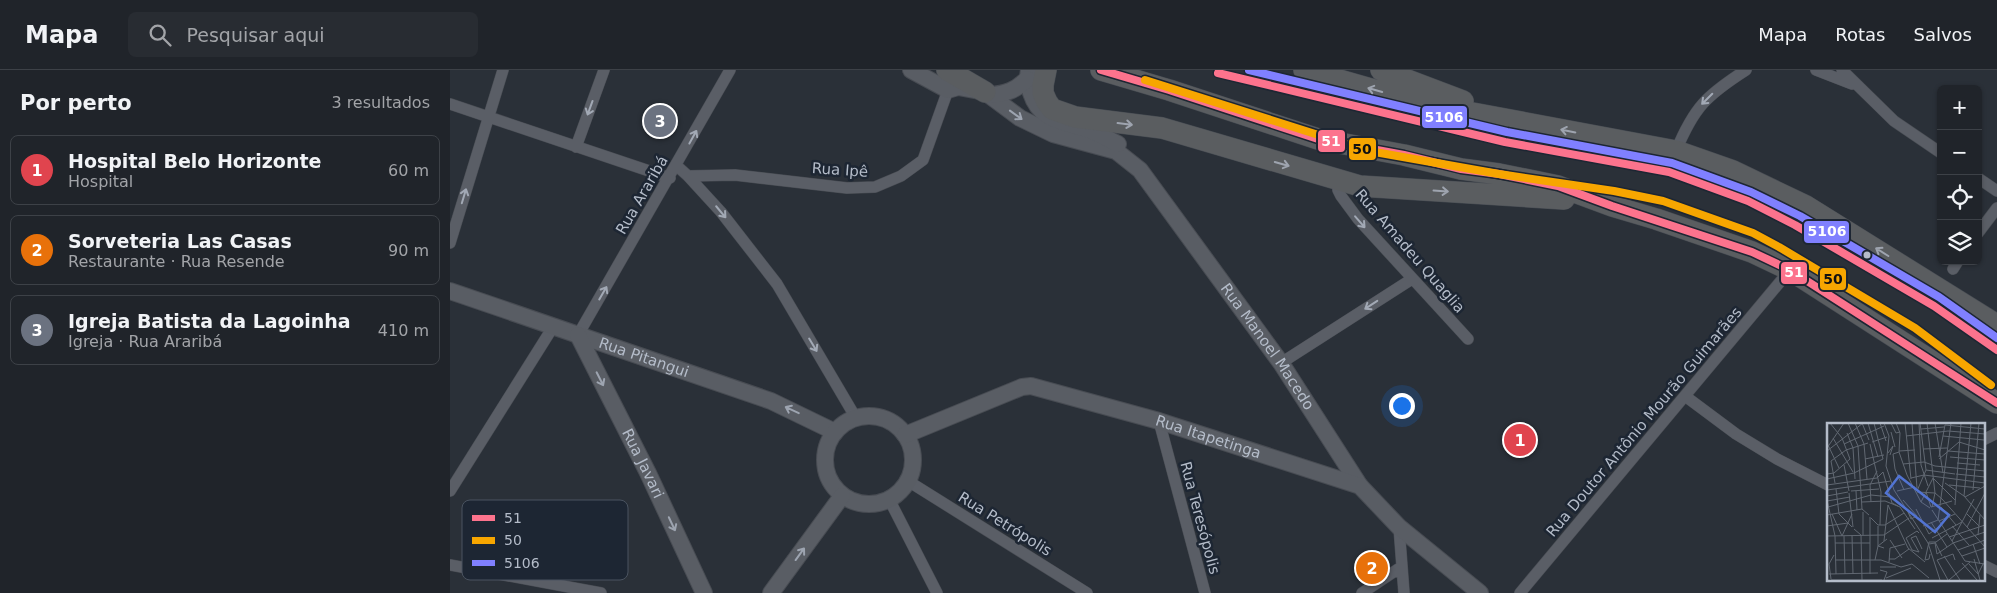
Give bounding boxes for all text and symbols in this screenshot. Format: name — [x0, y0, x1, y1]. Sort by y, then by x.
search box — [128, 12, 478, 57]
text: Mapa — [25, 21, 98, 49]
icon: search — [146, 21, 174, 49]
text: Pesquisar aqui — [186, 24, 325, 46]
text: Mapa — [1758, 24, 1807, 45]
text: Rotas — [1835, 24, 1886, 45]
text: Salvos — [1914, 24, 1972, 45]
one-way arrow — [1368, 85, 1384, 94]
map controls — [1937, 85, 1982, 265]
button: + — [1937, 85, 1982, 130]
text: Por perto — [20, 91, 132, 115]
text: 3 resultados — [331, 93, 430, 112]
one-way arrow — [1701, 93, 1713, 105]
one-way arrow — [585, 100, 594, 116]
pin: 3 — [644, 102, 676, 140]
line badge: 5106 — [1421, 105, 1468, 129]
text: 5106 — [1425, 109, 1463, 125]
one-way arrow — [1009, 110, 1023, 120]
one-way arrow — [1117, 119, 1133, 129]
one-way arrow — [1561, 125, 1577, 135]
line badge: 51 — [1317, 129, 1346, 153]
one-way arrow — [688, 130, 698, 145]
button: − — [1937, 130, 1982, 175]
text: 51 — [1321, 133, 1341, 149]
line badge: 50 — [1348, 137, 1377, 161]
text: 50 — [1352, 141, 1372, 157]
text: Hospital Belo Horizonte — [68, 150, 321, 172]
street label: Rua Araribá — [612, 152, 672, 238]
street label: Rua Ipê — [811, 159, 869, 181]
one-way arrow — [1274, 159, 1290, 169]
text: 1 — [31, 161, 43, 180]
text: 60 m — [388, 161, 429, 180]
text: Hospital — [68, 172, 133, 191]
button: locate — [1937, 175, 1982, 220]
street label: Rua Amadeu Quaglia — [1351, 186, 1469, 316]
one-way arrow — [1433, 187, 1449, 196]
one-way arrow — [460, 188, 470, 204]
one-way arrow — [715, 205, 726, 218]
one-way arrow — [1355, 215, 1366, 228]
line badge: 5106 — [1803, 220, 1850, 244]
button: layers — [1937, 220, 1982, 265]
text: 5106 — [1808, 223, 1846, 239]
text: Sorveteria Las Casas — [68, 230, 292, 252]
text: 2 — [31, 241, 43, 260]
text: 90 m — [388, 241, 429, 260]
one-way arrow — [1875, 247, 1889, 257]
unlabelled marker — [1862, 250, 1872, 260]
text: Restaurante · Rua Resende — [68, 252, 285, 271]
line badge: 51 — [1780, 261, 1808, 285]
text: 51 — [1784, 264, 1804, 280]
line badge: 50 — [1819, 267, 1847, 291]
text: 50 — [1823, 271, 1843, 287]
street label: Rua Manoel Macedo — [1217, 280, 1318, 413]
one-way arrow — [598, 286, 608, 301]
one-way arrow — [1364, 300, 1378, 310]
street label: Rua Doutor Antônio Mourão Guimarães — [1543, 303, 1746, 541]
text: Igreja Batista da Lagoinha — [68, 310, 351, 332]
text: 3 — [31, 321, 43, 340]
text: 410 m — [378, 321, 429, 340]
text: Igreja · Rua Araribá — [68, 332, 222, 351]
street label: Rua Pitangui — [597, 334, 691, 381]
one-way arrow — [809, 338, 819, 352]
one-way arrow — [595, 371, 605, 386]
your location — [1389, 393, 1415, 419]
one-way arrow — [785, 404, 800, 414]
street label: Rua Itapetinga — [1153, 411, 1263, 462]
pin: 1 — [1504, 421, 1536, 459]
inset map — [1827, 423, 1984, 580]
street label: Rua Javari — [618, 426, 668, 501]
street label: Rua Teresópolis — [1176, 460, 1224, 577]
street label: Rua Petrópolis — [955, 488, 1055, 560]
legend — [462, 500, 628, 580]
text: 51 — [504, 510, 522, 526]
one-way arrow — [668, 516, 677, 531]
text: 50 — [504, 532, 522, 548]
one-way arrow — [794, 548, 805, 561]
pin: 2 — [1356, 549, 1388, 587]
text: 5106 — [504, 555, 540, 571]

